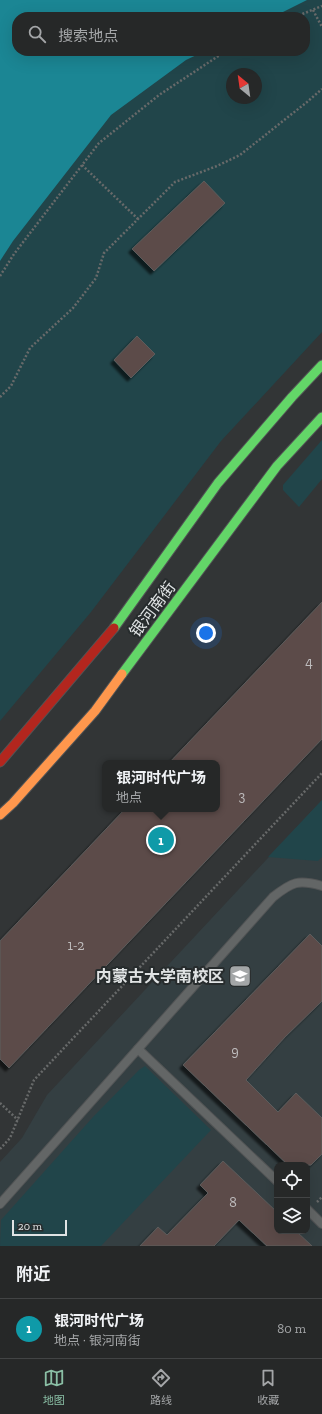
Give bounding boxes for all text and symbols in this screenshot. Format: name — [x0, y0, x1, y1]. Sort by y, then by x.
search box — [12, 12, 310, 56]
icon: search — [26, 23, 48, 45]
text: 搜索地点 — [58, 27, 118, 45]
north arrow — [226, 68, 262, 104]
street label: 银河南街 — [126, 578, 179, 641]
your location — [196, 623, 216, 643]
house number: 4 — [305, 654, 313, 671]
popup — [102, 760, 220, 812]
text: 银河时代广场 — [116, 769, 206, 787]
house number: 3 — [239, 788, 246, 805]
text: 地点 — [116, 790, 142, 805]
pin: 1 — [148, 825, 174, 855]
house number: 1-2 — [67, 937, 85, 954]
school or university icon: 内蒙古大学南校区 — [227, 963, 253, 989]
place label: 内蒙古大学南校区 — [96, 967, 224, 986]
house number: 9 — [231, 1043, 239, 1060]
map controls — [274, 1162, 310, 1234]
button: locate — [274, 1162, 310, 1198]
house number: 8 — [229, 1194, 237, 1211]
button: layers — [274, 1198, 310, 1234]
scale bar — [12, 1218, 67, 1237]
text: 20 m — [18, 1220, 42, 1233]
text: 附近 — [16, 1264, 50, 1284]
text: 银河时代广场 — [54, 1312, 144, 1330]
text: 1 — [26, 1321, 32, 1336]
text: 80 m — [277, 1321, 306, 1336]
text: 地点 · 银河南街 — [54, 1333, 141, 1348]
tab: 地图 — [43, 1367, 65, 1407]
tab: 路线 — [150, 1367, 172, 1407]
tab: 收藏 — [257, 1367, 279, 1407]

